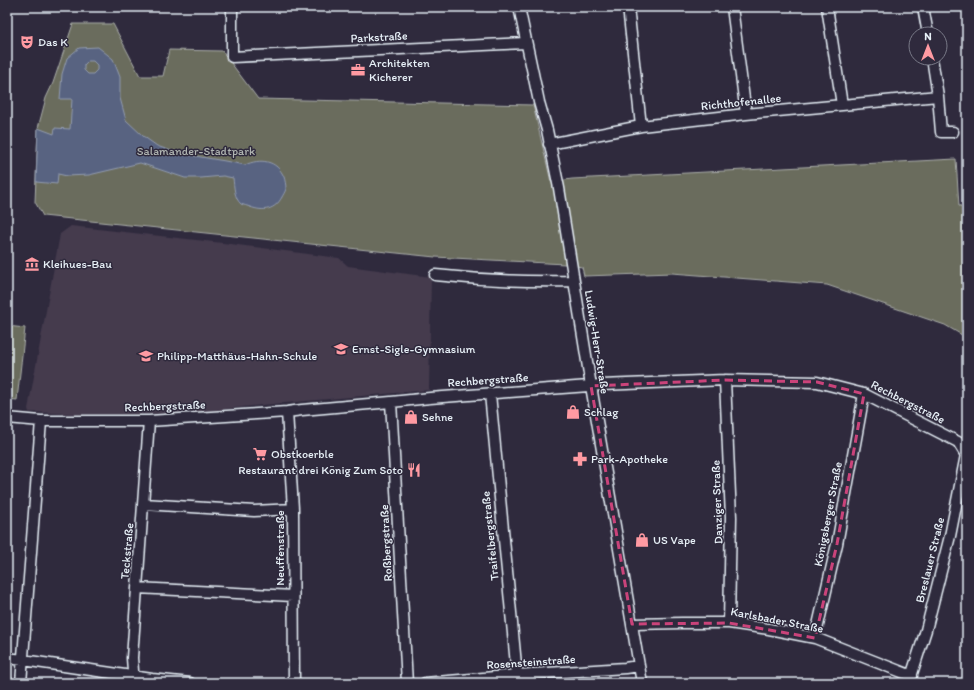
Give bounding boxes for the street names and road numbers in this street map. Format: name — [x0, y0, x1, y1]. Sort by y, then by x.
street label: Parkstraße — [350, 29, 408, 45]
street label: Richthofenallee — [700, 91, 782, 113]
street label: Ludwig-Herr-Straße — [582, 289, 612, 395]
street label: Rechbergstraße — [447, 370, 529, 390]
street label: Rechbergstraße — [869, 377, 948, 427]
street label: Rechbergstraße — [124, 398, 206, 414]
street label: Danziger Straße — [709, 459, 725, 544]
street label: Königsberger Straße — [811, 460, 845, 567]
street label: Traifelbergstraße — [478, 490, 502, 581]
street label: Roßbergstraße — [377, 504, 395, 582]
street label: Neuffenstraße — [273, 510, 287, 586]
street label: Breslauer Straße — [913, 516, 947, 604]
street label: Teckstraße — [118, 522, 136, 580]
street label: Karlsbader Straße — [729, 604, 825, 636]
street label: Rosensteinstraße — [486, 652, 576, 672]

